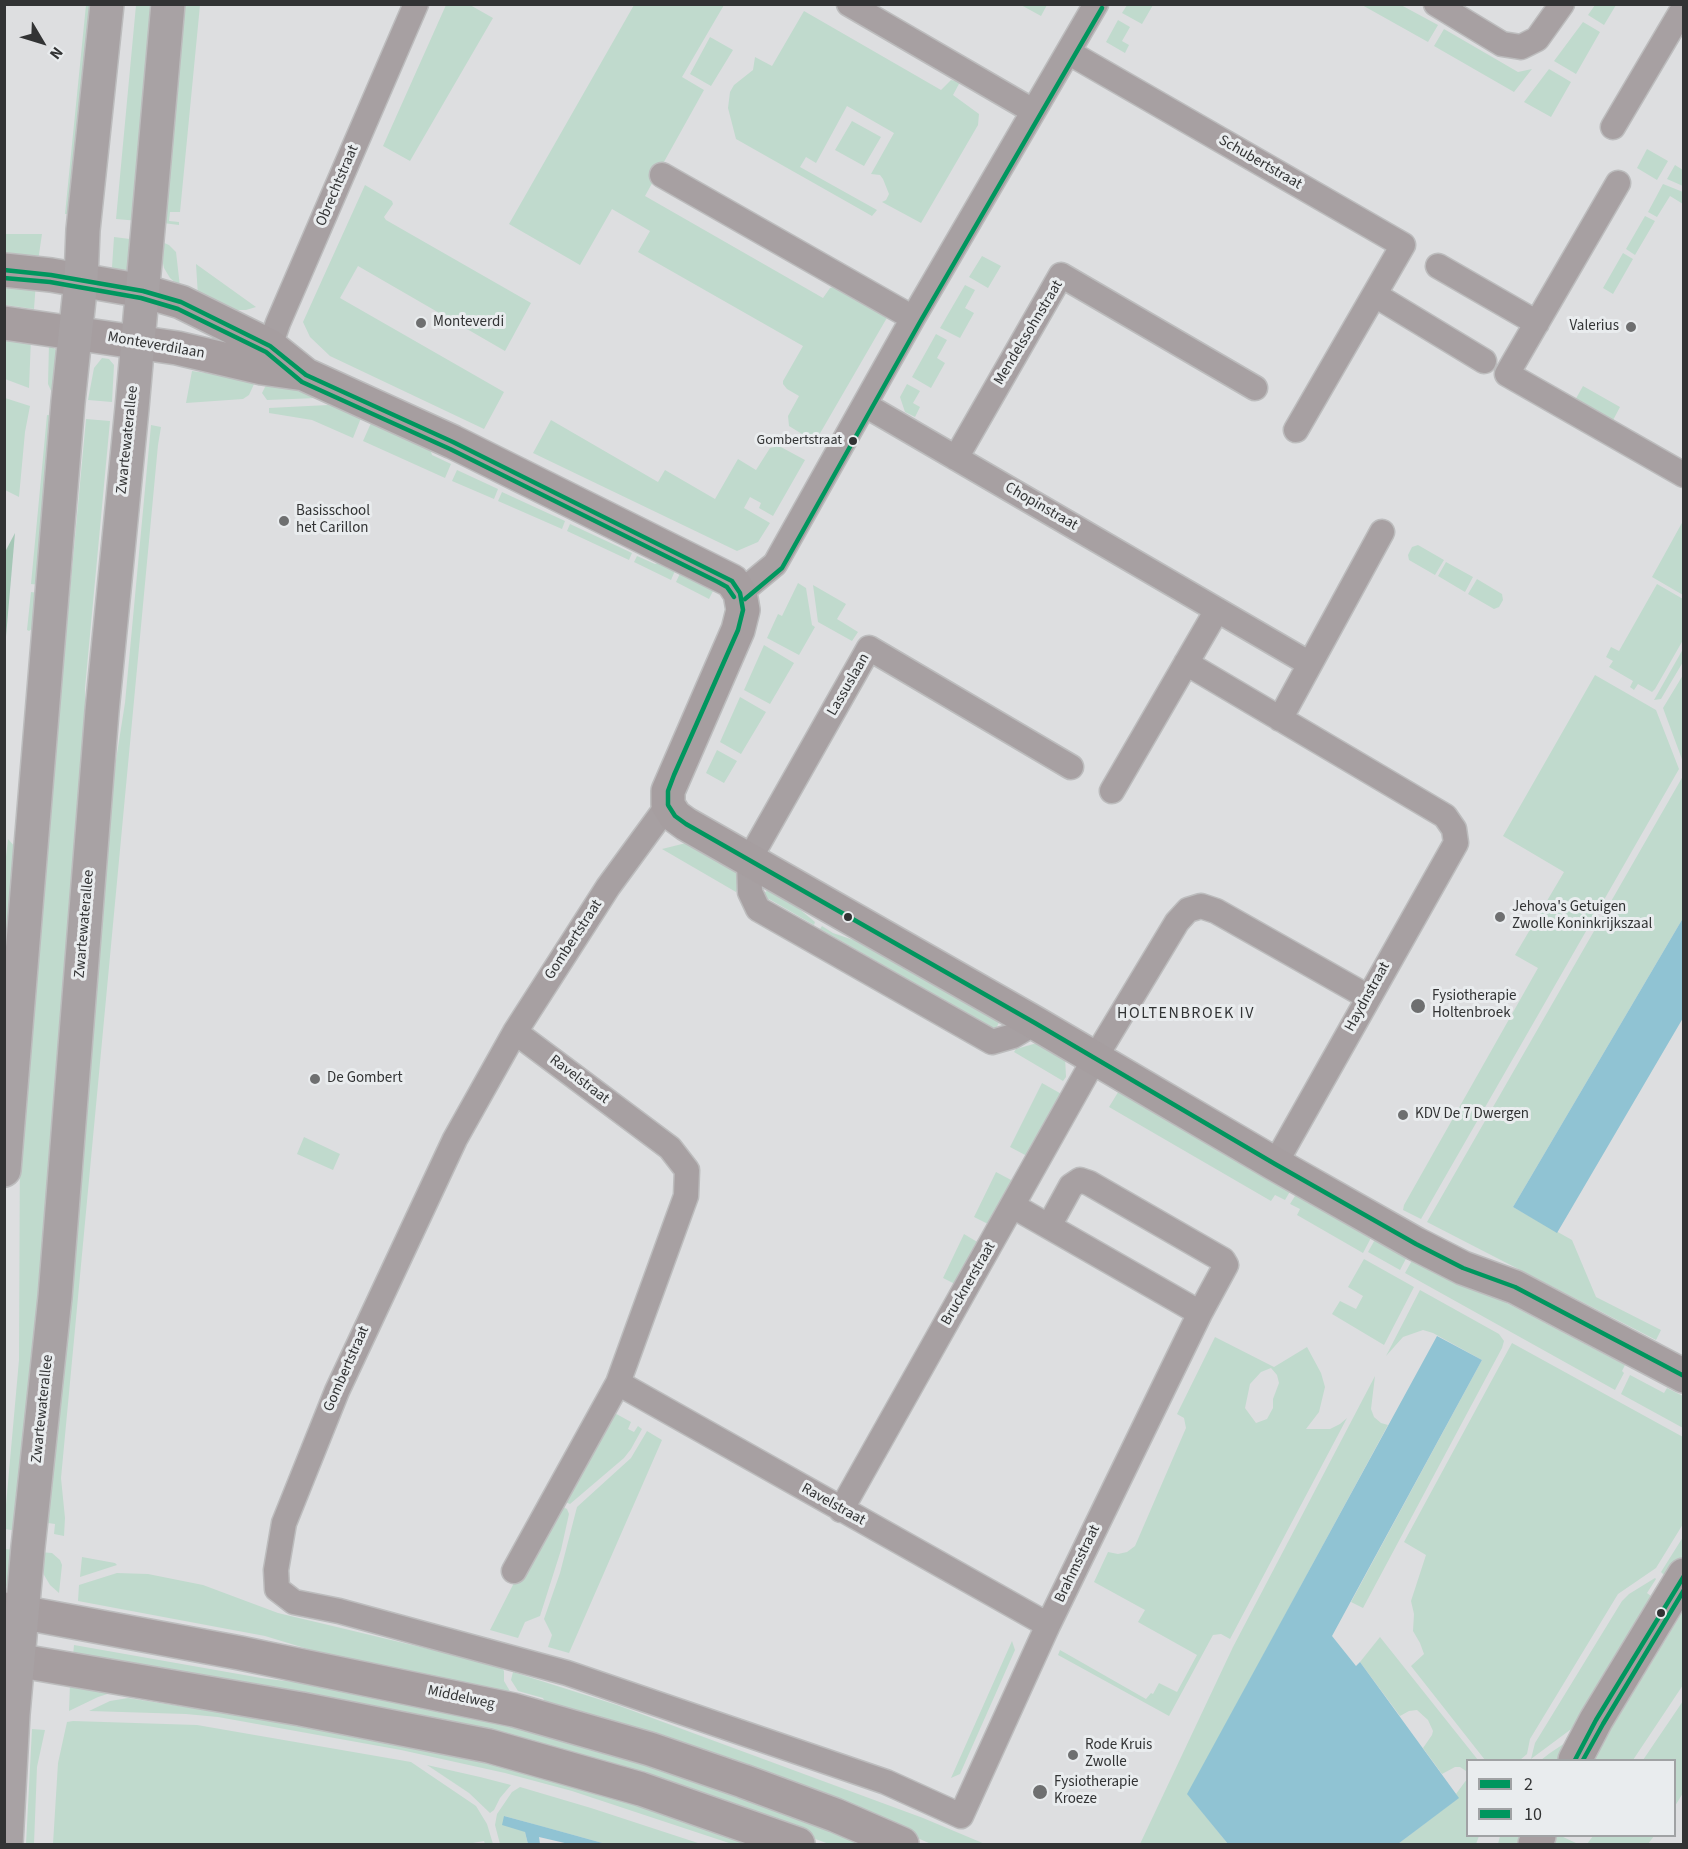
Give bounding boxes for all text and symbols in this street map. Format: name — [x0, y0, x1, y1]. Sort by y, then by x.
north arrow — [12, 12, 72, 72]
text: N — [44, 42, 68, 64]
street label: Schubertstraat — [1215, 132, 1305, 194]
street label: Obrechtstraat — [313, 143, 363, 229]
street label: Mendelssohnstraat — [991, 277, 1067, 389]
place label: Monteverdi — [433, 314, 504, 332]
marker: Monteverdi — [414, 316, 428, 330]
place label: Valerius — [1569, 318, 1619, 336]
marker: Valerius — [1624, 320, 1638, 334]
street label: Monteverdilaan — [106, 329, 206, 363]
street label: Zwartewaterallee — [113, 385, 143, 495]
place label: Gombertstraat — [757, 433, 842, 449]
marker: Gombertstraat — [847, 435, 859, 447]
street label: Chopinstraat — [1001, 479, 1081, 535]
place label: Basisschool het Carillon — [296, 503, 370, 538]
marker: Basisschool het Carillon — [277, 514, 291, 528]
street label: Lassuslaan — [824, 651, 874, 719]
street label: Zwartewaterallee — [71, 869, 99, 979]
street label: Gombertstraat — [542, 897, 606, 983]
place label: Jehova's Getuigen Zwolle Koninkrijkszaal — [1512, 899, 1652, 934]
marker: Jehova's Getuigen Zwolle Koninkrijkszaal — [1493, 910, 1507, 924]
unlabelled marker — [842, 911, 854, 923]
street label: Haydnstraat — [1342, 959, 1394, 1035]
place label: Fysiotherapie Holtenbroek — [1432, 988, 1517, 1023]
marker: Fysiotherapie Holtenbroek — [1409, 997, 1427, 1015]
district label: HOLTENBROEK IV — [1117, 1004, 1255, 1024]
street label: Ravelstraat — [546, 1052, 612, 1108]
place label: De Gombert — [327, 1070, 402, 1088]
marker: De Gombert — [308, 1072, 322, 1086]
place label: KDV De 7 Dwergen — [1415, 1106, 1529, 1124]
marker: KDV De 7 Dwergen — [1396, 1108, 1410, 1122]
street label: Brucknerstraat — [938, 1239, 1000, 1329]
street label: Gombertstraat — [320, 1324, 374, 1414]
street label: Zwartewaterallee — [28, 1354, 58, 1464]
street label: Ravelstraat — [798, 1480, 868, 1530]
street label: Brahmsstraat — [1051, 1522, 1105, 1606]
unlabelled marker — [1655, 1607, 1667, 1619]
street label: Middelweg — [426, 1682, 496, 1714]
place label: Rode Kruis Zwolle — [1085, 1737, 1152, 1772]
marker: Rode Kruis Zwolle — [1066, 1748, 1080, 1762]
legend — [1466, 1759, 1676, 1837]
text: 2 — [1524, 1772, 1533, 1797]
place label: Fysiotherapie Kroeze — [1054, 1774, 1139, 1809]
marker: Fysiotherapie Kroeze — [1031, 1783, 1049, 1801]
text: 10 — [1524, 1802, 1542, 1827]

